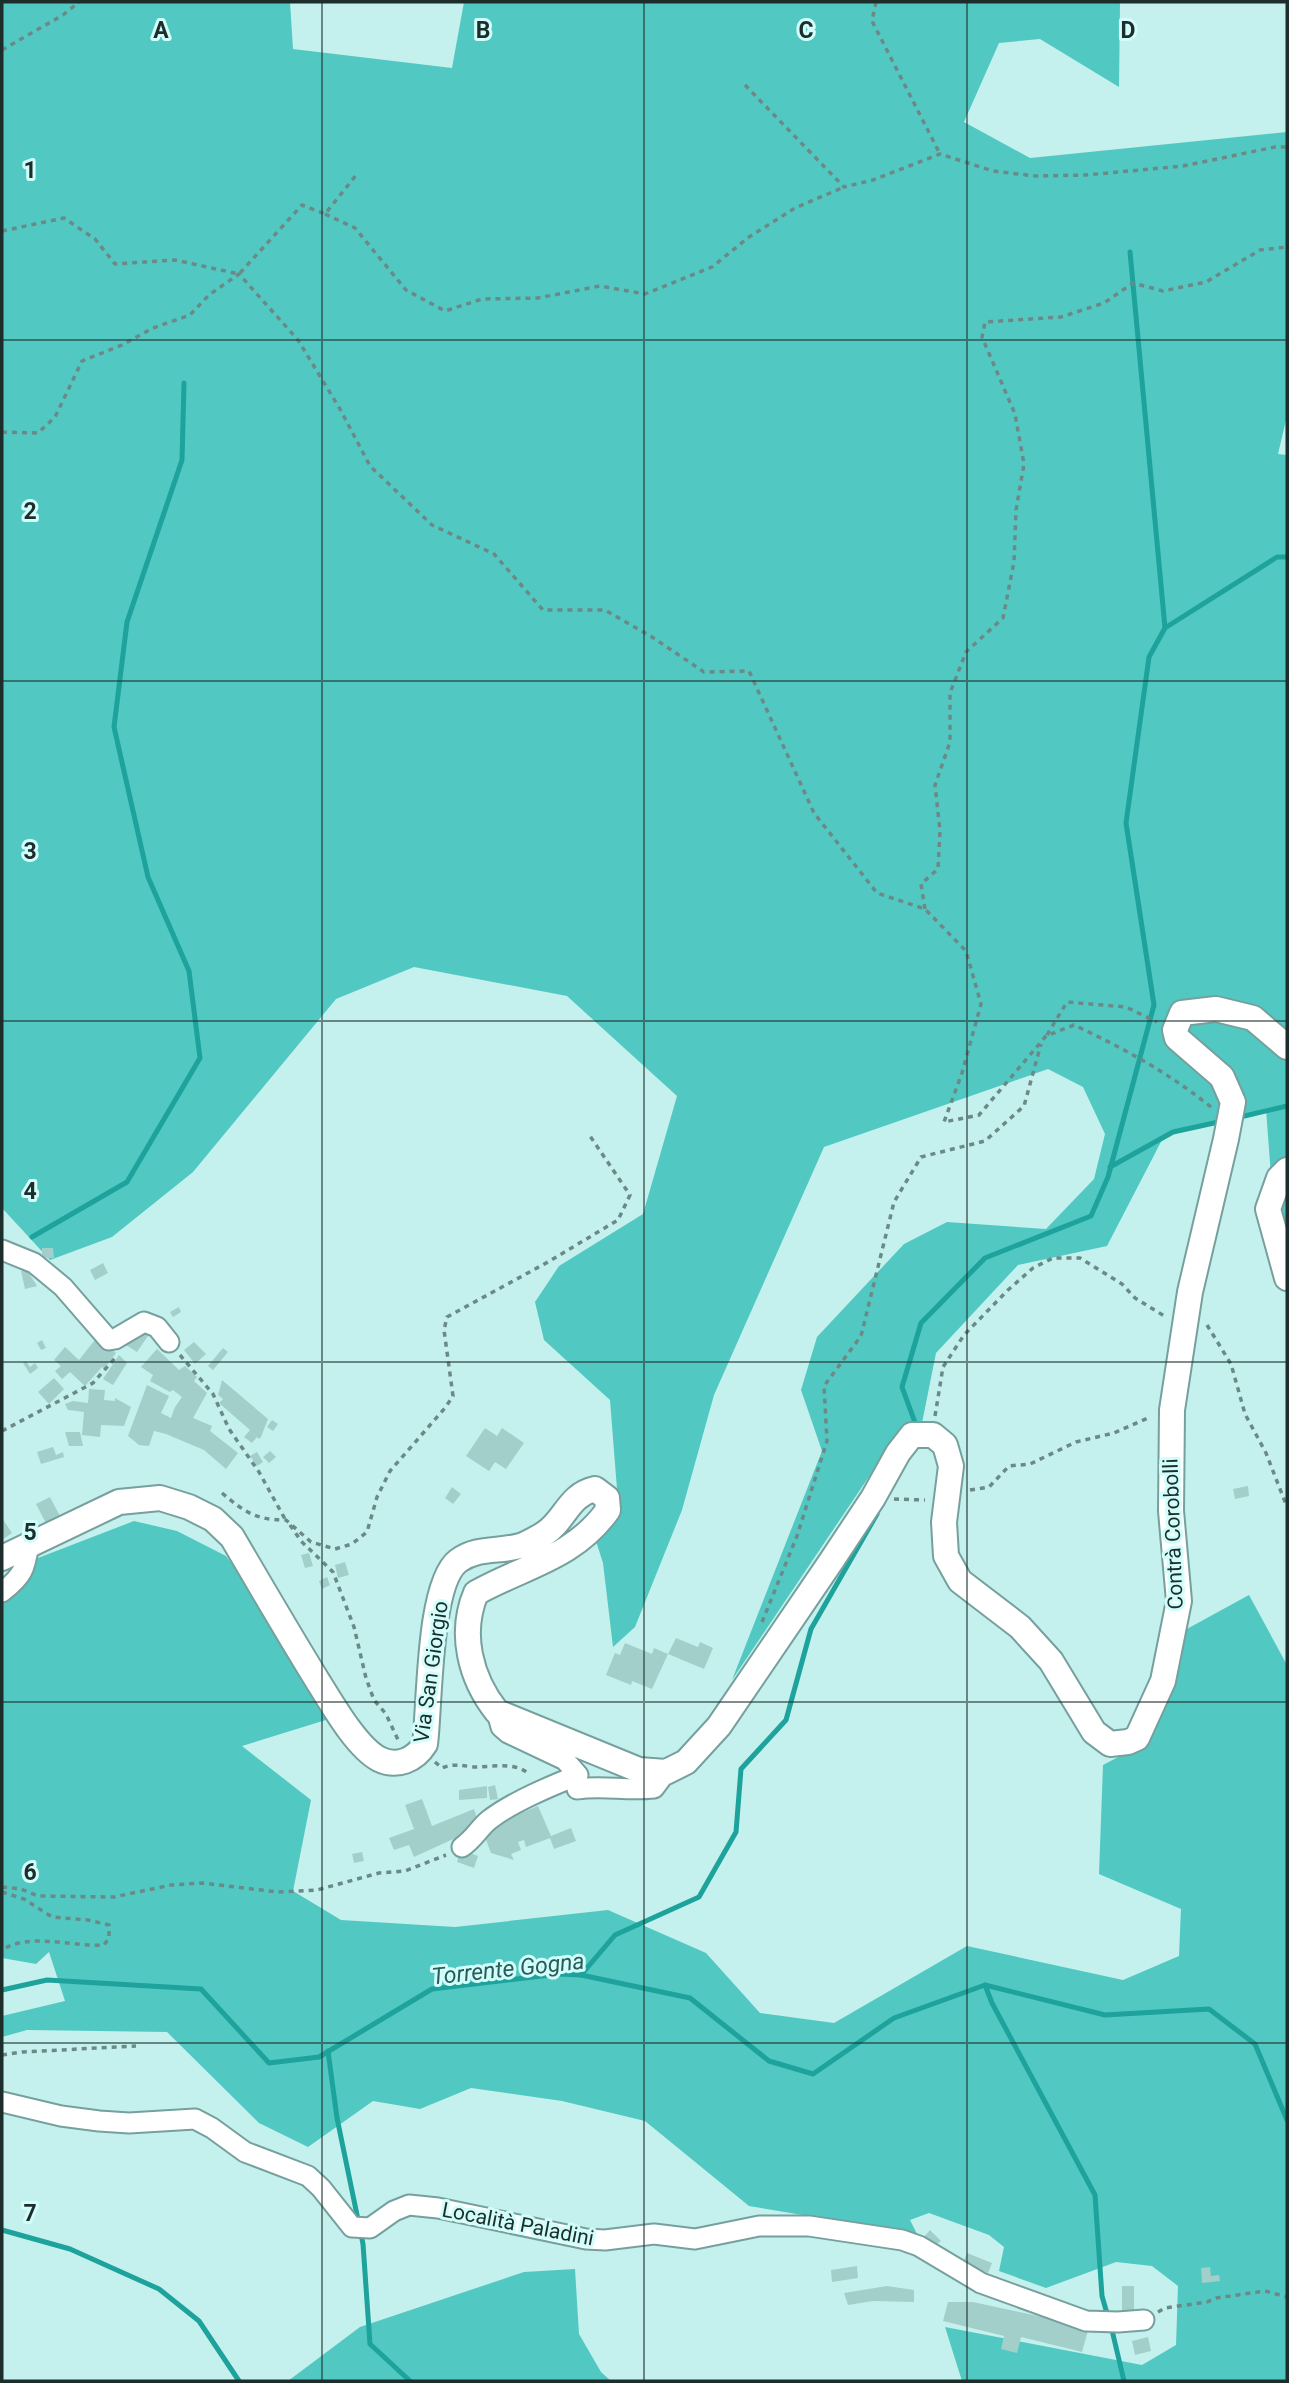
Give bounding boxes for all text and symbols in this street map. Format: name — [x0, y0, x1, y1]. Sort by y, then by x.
text: A — [153, 17, 169, 44]
text: B — [476, 17, 490, 44]
text: C — [798, 17, 814, 44]
text: D — [1121, 17, 1135, 44]
text: 1 — [23, 157, 37, 184]
text: 2 — [23, 498, 37, 525]
text: 3 — [23, 838, 37, 865]
text: 4 — [23, 1178, 37, 1205]
street label: Contrà Corobolli — [1158, 1458, 1188, 1610]
text: 5 — [23, 1519, 37, 1546]
street label: Via San Giorgio — [409, 1600, 453, 1744]
text: 6 — [23, 1859, 37, 1886]
water label: Torrente Gogna — [430, 1948, 586, 1990]
street label: Località Paladini — [440, 2198, 596, 2250]
text: 7 — [23, 2200, 37, 2227]

